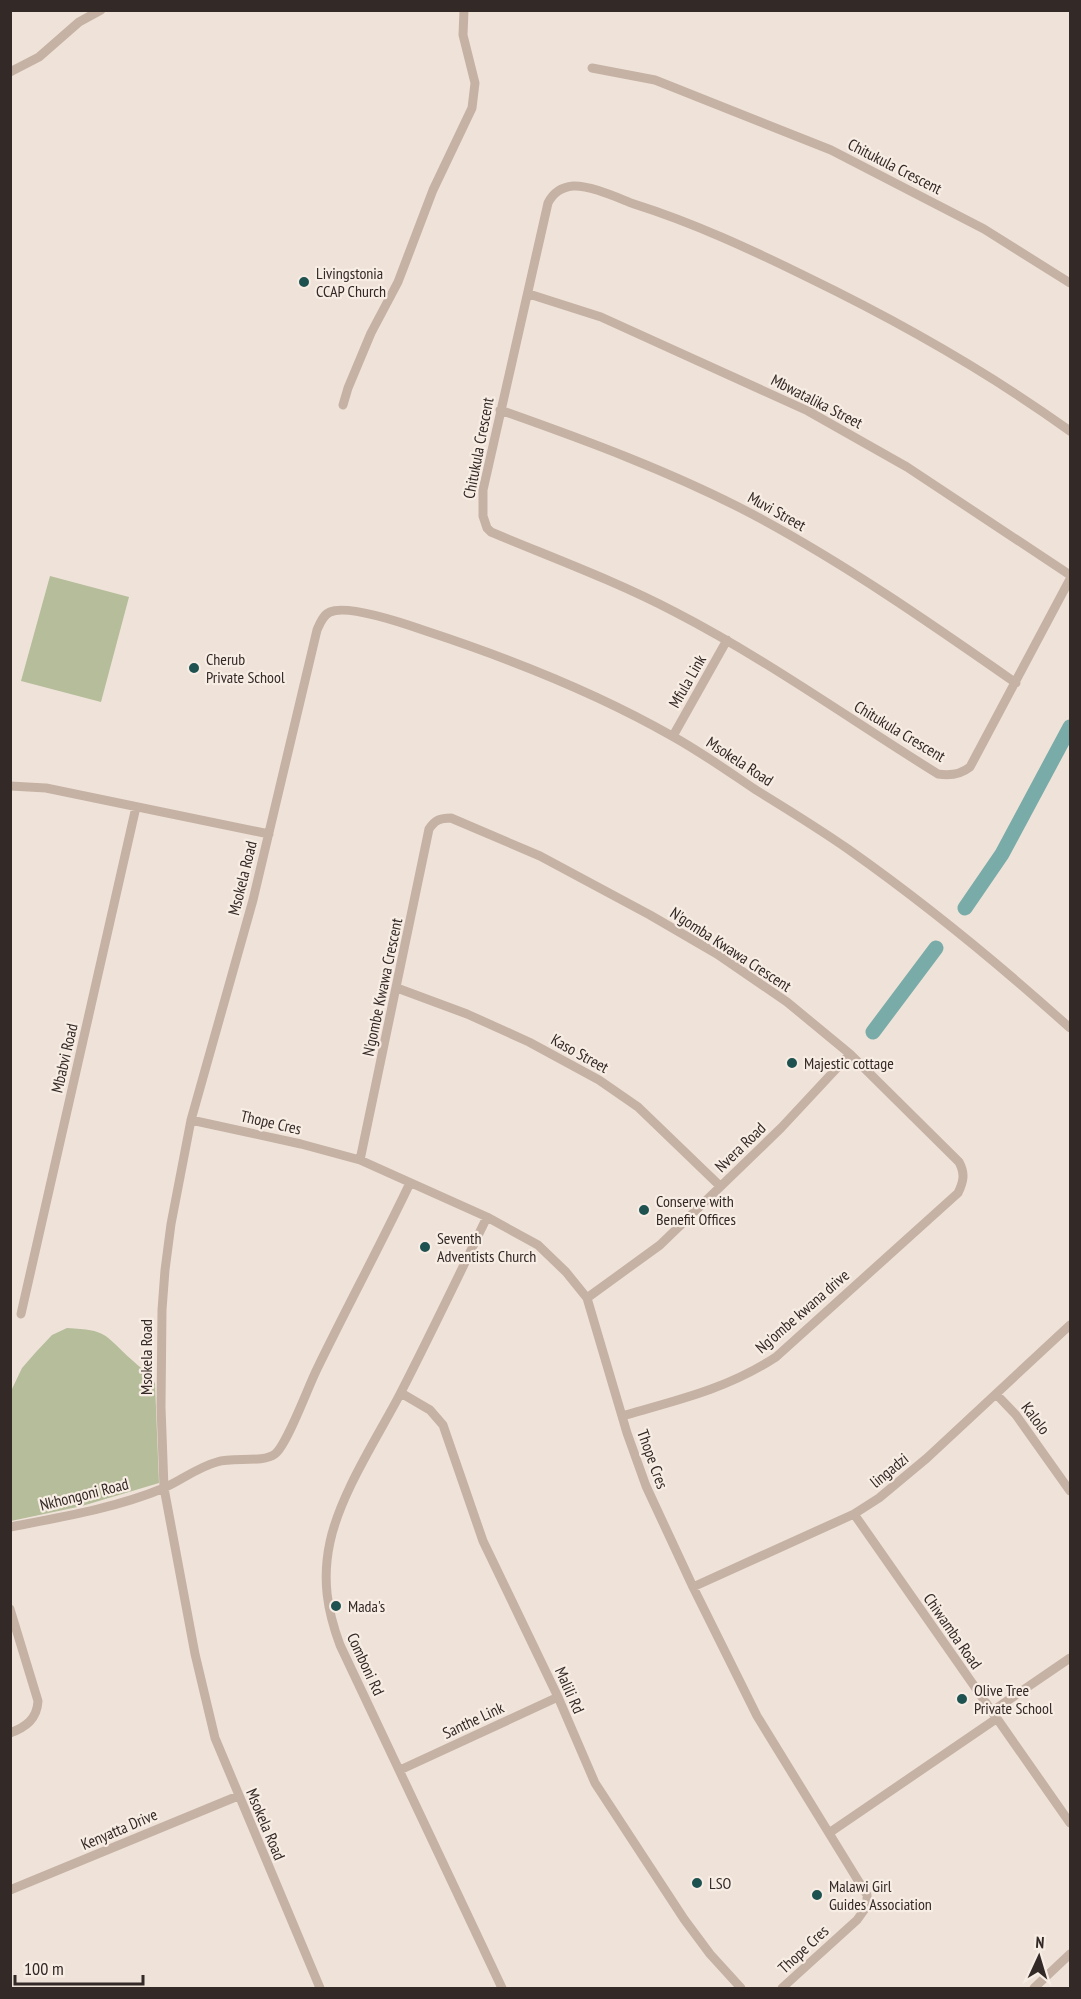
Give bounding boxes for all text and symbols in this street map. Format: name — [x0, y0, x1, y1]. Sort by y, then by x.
street label: Chitukula Crescent — [845, 134, 946, 199]
place label: Livingstonia CCAP Church — [316, 263, 386, 301]
marker: Livingstonia CCAP Church — [297, 275, 311, 289]
street label: Mbwatalika Street — [768, 369, 867, 433]
street label: Chitukula Crescent — [458, 395, 498, 500]
street label: Muvi Street — [744, 487, 810, 535]
place label: Cherub Private School — [206, 649, 285, 687]
street label: Mfula Link — [664, 650, 711, 711]
marker: Cherub Private School — [187, 661, 201, 675]
street label: Chitukula Crescent — [851, 696, 950, 766]
street label: Msokela Road — [703, 732, 777, 790]
street label: Msokela Road — [223, 839, 261, 917]
street label: N'gomba Kwawa Crescent — [667, 902, 796, 996]
street label: N'gombe Kwawa Crescent — [358, 916, 407, 1058]
street label: Mbabvi Road — [46, 1021, 82, 1095]
street label: Kaso Street — [548, 1029, 613, 1077]
place label: Majestic cottage — [804, 1053, 894, 1073]
marker: Majestic cottage — [785, 1056, 799, 1070]
street label: Thope Cres — [239, 1105, 303, 1139]
street label: Nvera Road — [710, 1118, 770, 1176]
place label: Conserve with Benefit Offices — [656, 1191, 736, 1229]
marker: Conserve with Benefit Offices — [637, 1203, 651, 1217]
place label: Seventh Adventists Church — [437, 1228, 536, 1266]
marker: Seventh Adventists Church — [418, 1240, 432, 1254]
street label: Ng'ombe kwana drive — [751, 1265, 853, 1357]
street label: Msokela Road — [136, 1319, 156, 1395]
street label: Kalolo — [1017, 1398, 1055, 1438]
street label: Thope Cres — [633, 1427, 673, 1491]
street label: lingadzi — [866, 1448, 912, 1492]
street label: Nkhongoni Road — [38, 1473, 131, 1515]
street label: Chiwamba Road — [920, 1589, 987, 1673]
place label: Mada's — [348, 1596, 385, 1616]
marker: Mada's — [329, 1599, 343, 1613]
street label: Comboni Rd — [343, 1630, 389, 1698]
street label: Malili Rd — [551, 1664, 589, 1717]
place label: Olive Tree Private School — [974, 1680, 1053, 1718]
marker: Olive Tree Private School — [955, 1692, 969, 1706]
street label: Santhe Link — [439, 1697, 507, 1743]
street label: Msokela Road — [242, 1785, 290, 1863]
street label: Kenyatta Drive — [78, 1804, 160, 1854]
place label: LSO — [709, 1873, 731, 1893]
marker: LSO — [690, 1876, 704, 1890]
place label: Malawi Girl Guides Association — [829, 1876, 932, 1914]
marker: Malawi Girl Guides Association — [810, 1888, 824, 1902]
street label: Thope Cres — [774, 1921, 832, 1977]
north arrow — [1009, 1927, 1069, 1987]
text: N — [1035, 1932, 1045, 1952]
scale bar — [15, 1948, 142, 1986]
text: 100 m — [24, 1957, 64, 1980]

